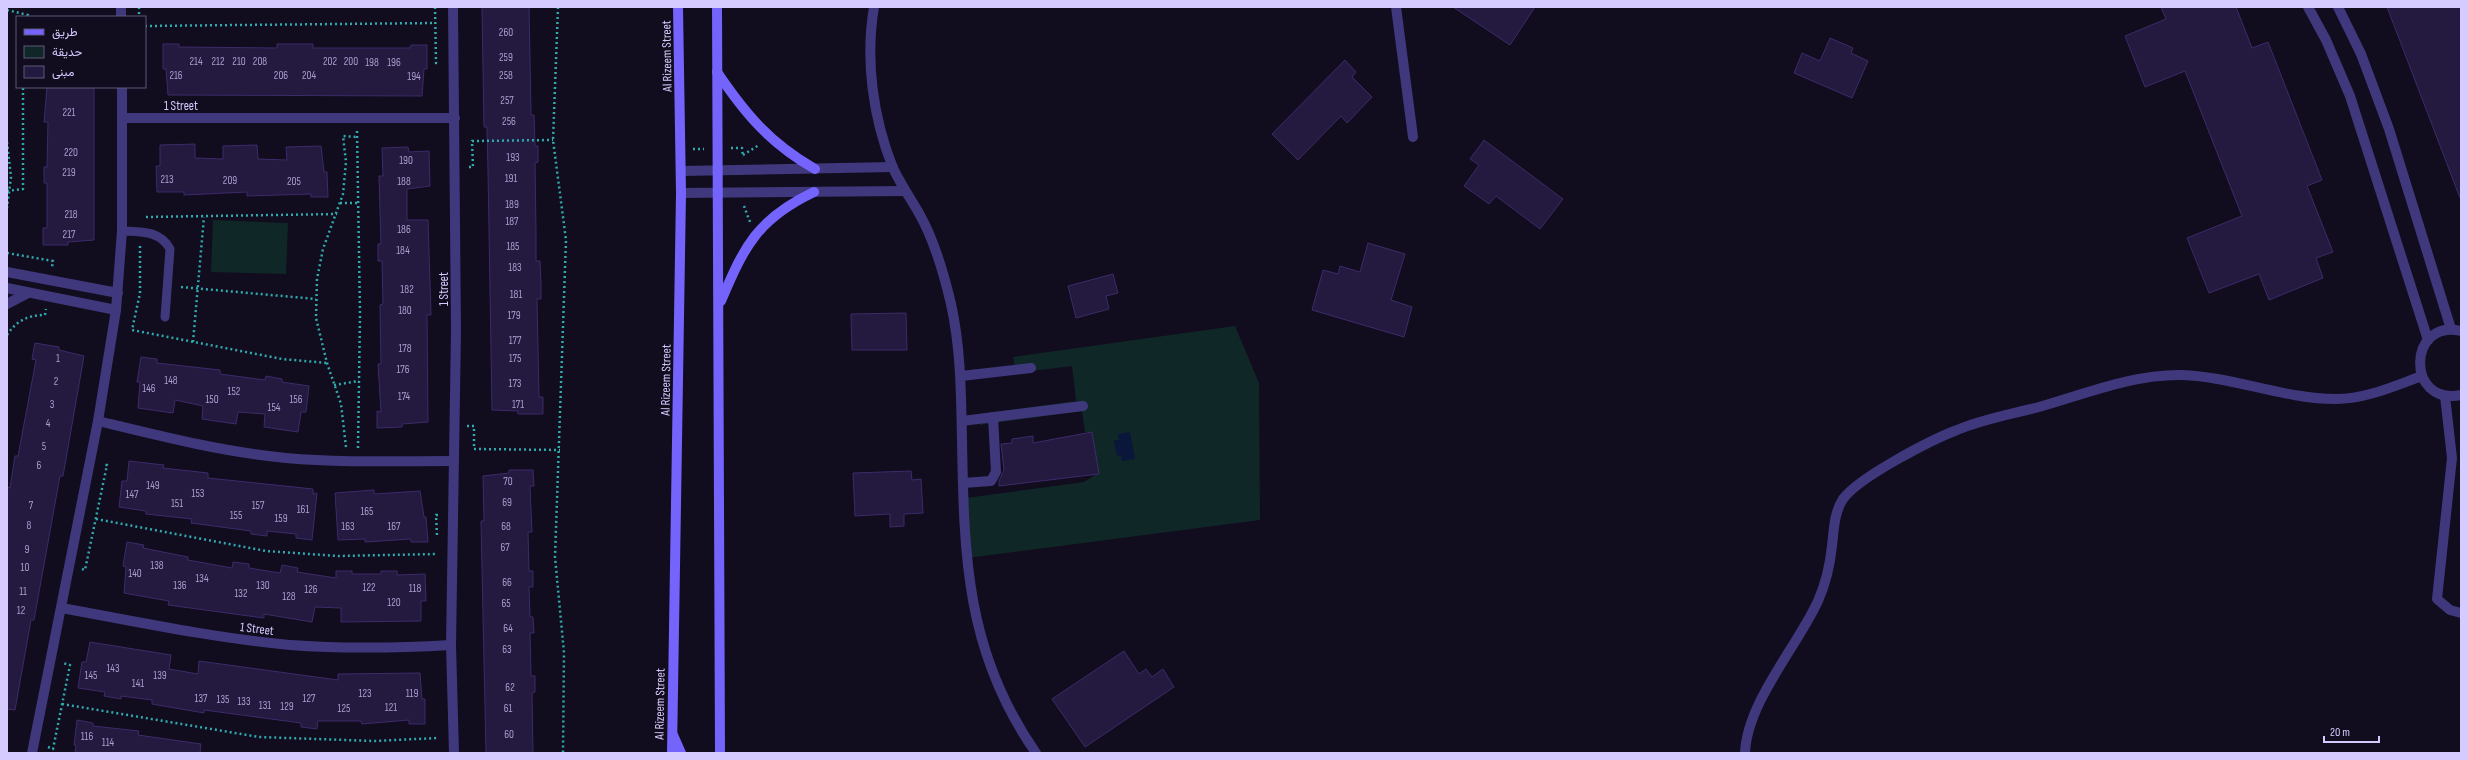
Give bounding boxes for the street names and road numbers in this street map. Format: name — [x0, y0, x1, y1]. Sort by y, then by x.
street label: Al Rizeem Street — [658, 20, 676, 93]
street label: 1 Street — [164, 98, 198, 114]
street label: 1 Street — [436, 272, 452, 306]
street label: Al Rizeem Street — [657, 344, 675, 417]
street label: 1 Street — [239, 619, 275, 639]
street label: Al Rizeem Street — [651, 668, 669, 741]

